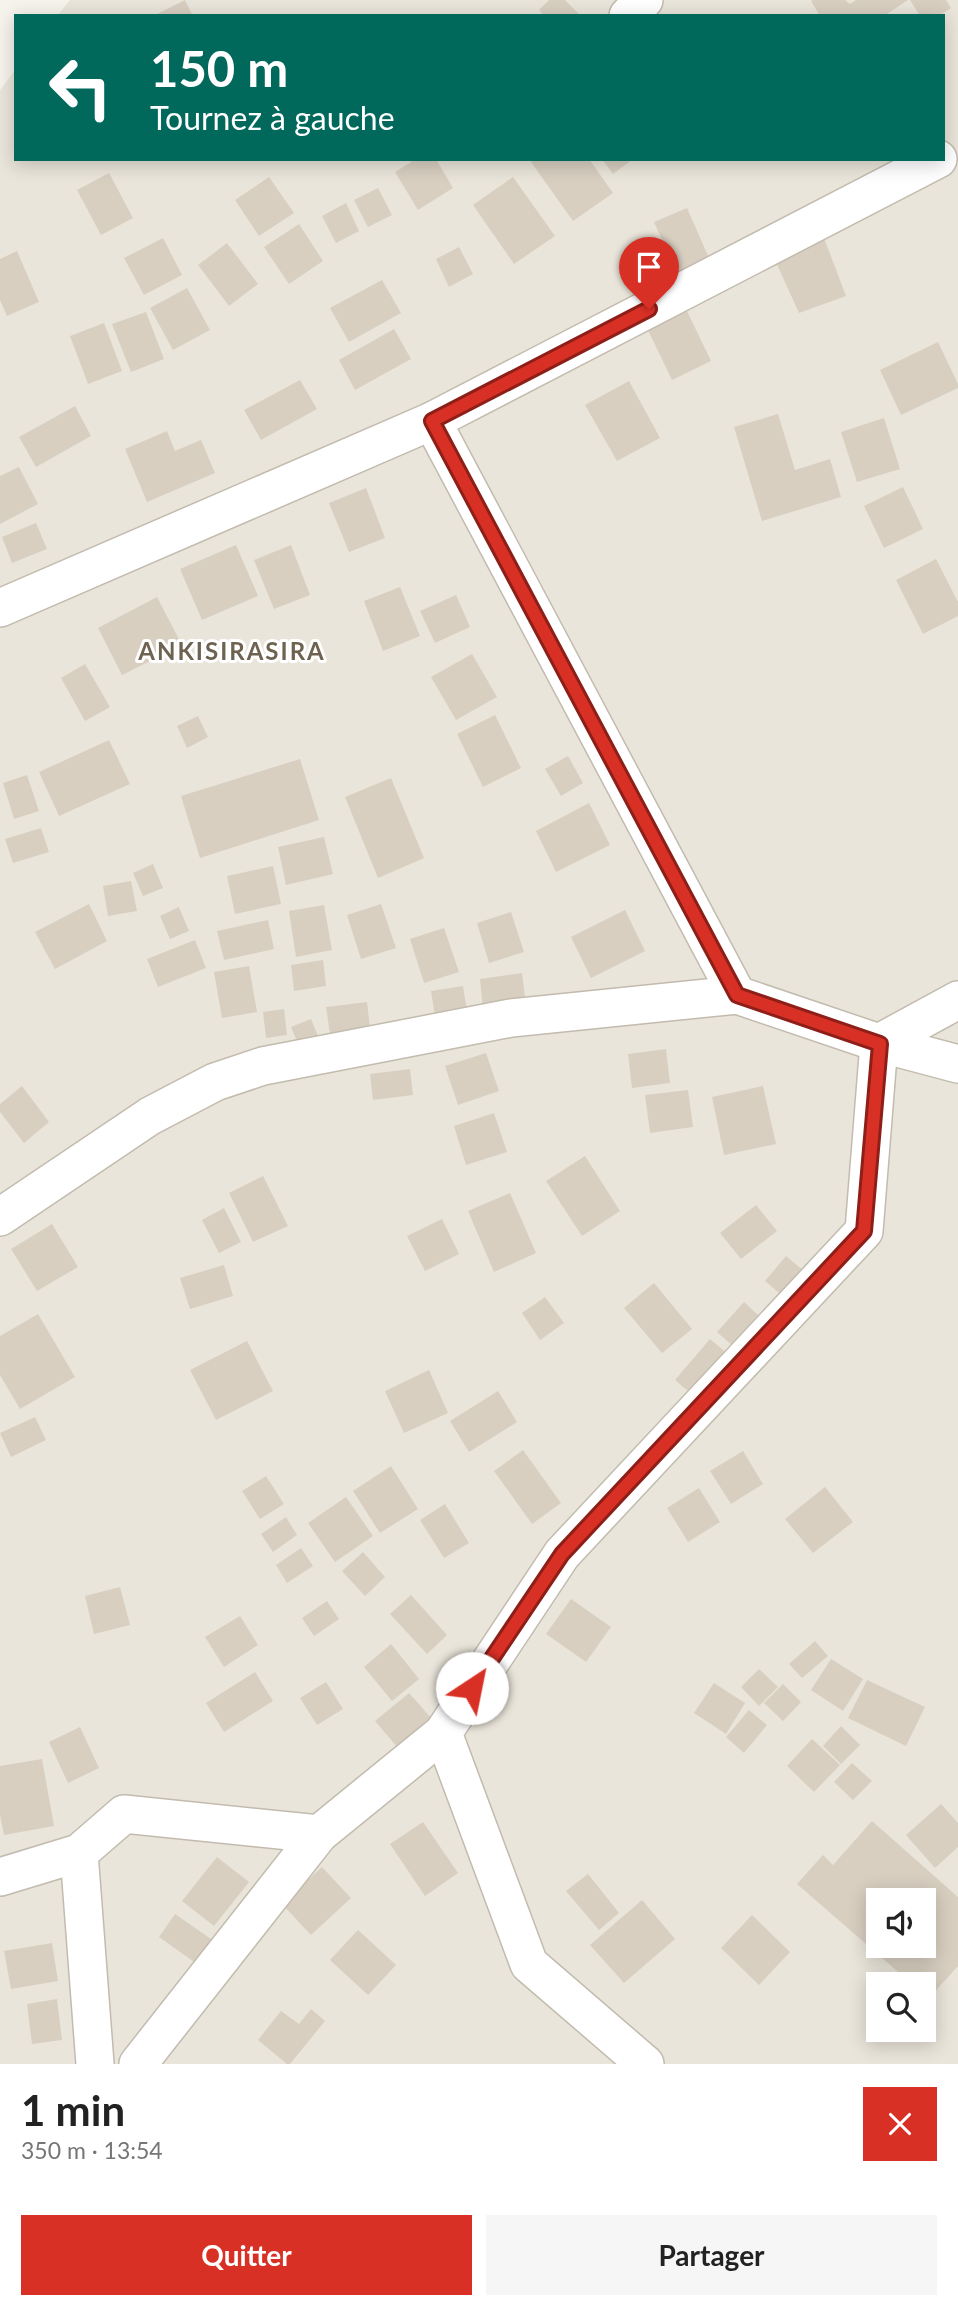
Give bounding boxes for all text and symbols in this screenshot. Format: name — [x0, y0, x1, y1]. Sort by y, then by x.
text: 150 m — [150, 39, 288, 97]
icon: left — [35, 42, 126, 133]
text: Tournez à gauche — [150, 98, 395, 137]
pin — [619, 237, 679, 309]
icon: arrive — [630, 248, 668, 286]
district label: ANKISIRASIRA — [137, 636, 326, 665]
position arrow — [435, 1651, 509, 1725]
map controls — [866, 1888, 936, 2042]
button: sound — [866, 1888, 936, 1958]
button: search — [866, 1972, 936, 2042]
text: 1 min — [21, 2085, 125, 2135]
button: close — [863, 2087, 937, 2161]
text: 350 m · 13:54 — [21, 2136, 163, 2164]
button: Quitter — [21, 2215, 472, 2295]
button: Partager — [486, 2215, 937, 2295]

